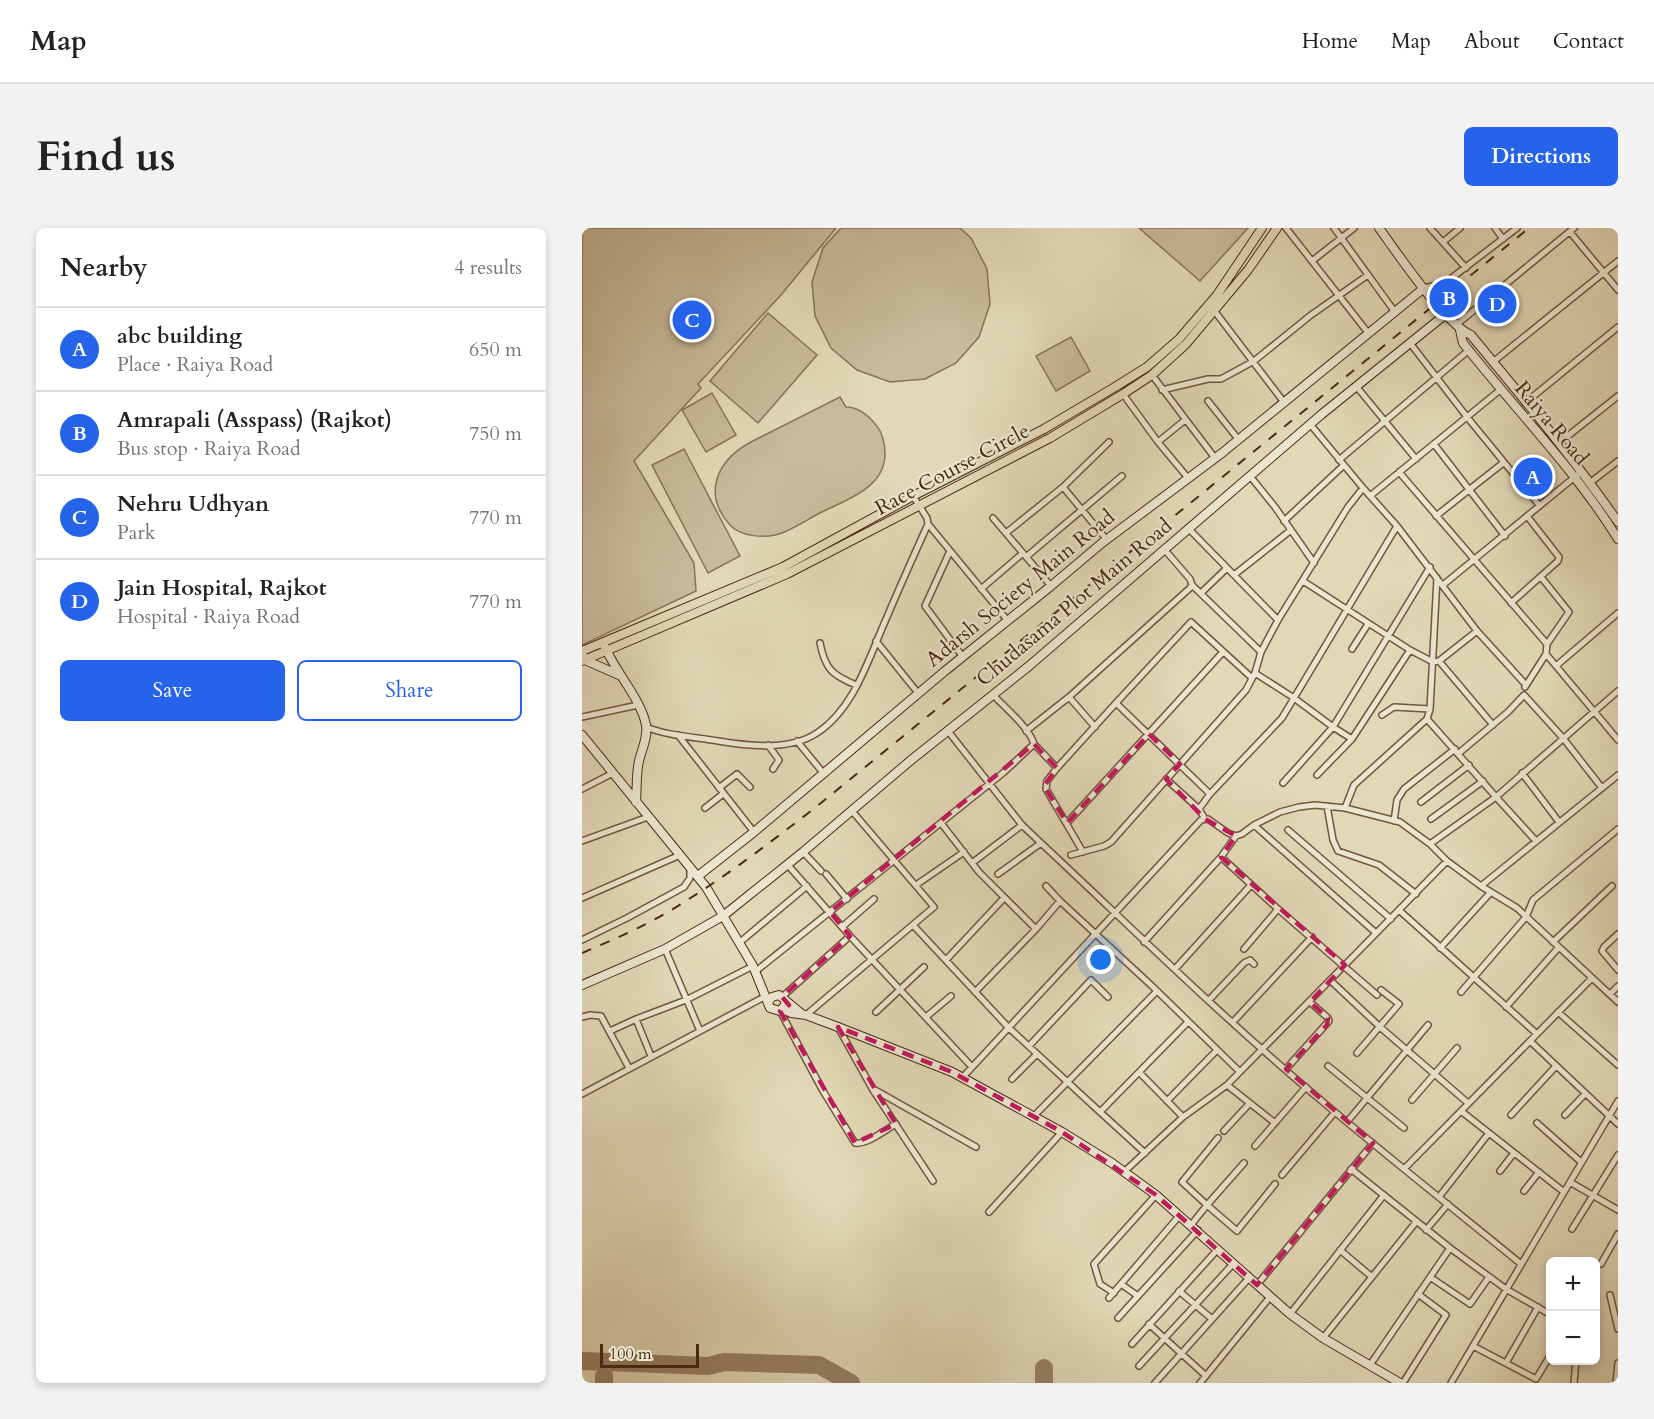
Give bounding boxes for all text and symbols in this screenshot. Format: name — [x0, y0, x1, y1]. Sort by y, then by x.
text: Map — [30, 22, 87, 60]
text: Home — [1302, 27, 1358, 56]
text: Map — [1391, 27, 1431, 56]
text: About — [1464, 27, 1520, 56]
text: Contact — [1553, 27, 1624, 56]
button: Directions — [1464, 127, 1618, 186]
text: Find us — [36, 128, 176, 185]
text: Nearby — [60, 250, 148, 285]
text: 4 results — [454, 254, 522, 281]
pin: B — [1430, 276, 1468, 320]
pin: D — [1478, 282, 1516, 326]
pin: C — [672, 298, 712, 343]
text: abc building — [117, 321, 242, 351]
text: A — [72, 336, 87, 363]
text: 650 m — [469, 336, 522, 363]
text: Place · Raiya Road — [117, 351, 273, 378]
street label: Raiya Road — [1508, 375, 1595, 472]
text: Amrapali (Asspass) (Rajkot) — [117, 405, 392, 435]
street label: Race Course Circle — [870, 416, 1035, 522]
text: B — [72, 420, 87, 447]
text: 750 m — [469, 420, 522, 447]
text: Bus stop · Raiya Road — [117, 435, 301, 462]
pin: A — [1514, 454, 1552, 500]
text: Nehru Udhyan — [117, 489, 269, 519]
street label: Adarsh Society Main Road — [920, 503, 1121, 674]
text: C — [72, 504, 87, 531]
text: 770 m — [469, 504, 522, 531]
street label: Chudasama Plot Main Road — [970, 512, 1179, 693]
text: Park — [117, 519, 155, 546]
text: Jain Hospital, Rajkot — [117, 573, 326, 603]
text: D — [71, 588, 88, 615]
text: 770 m — [469, 588, 522, 615]
text: Hospital · Raiya Road — [117, 603, 300, 630]
button: Save — [60, 660, 285, 721]
button: Share — [297, 660, 522, 721]
your location — [1086, 945, 1115, 974]
map controls — [1546, 1257, 1600, 1365]
button: + — [1546, 1257, 1600, 1311]
button: − — [1546, 1311, 1600, 1365]
scale bar — [600, 1341, 699, 1368]
text: 100 m — [609, 1343, 651, 1365]

